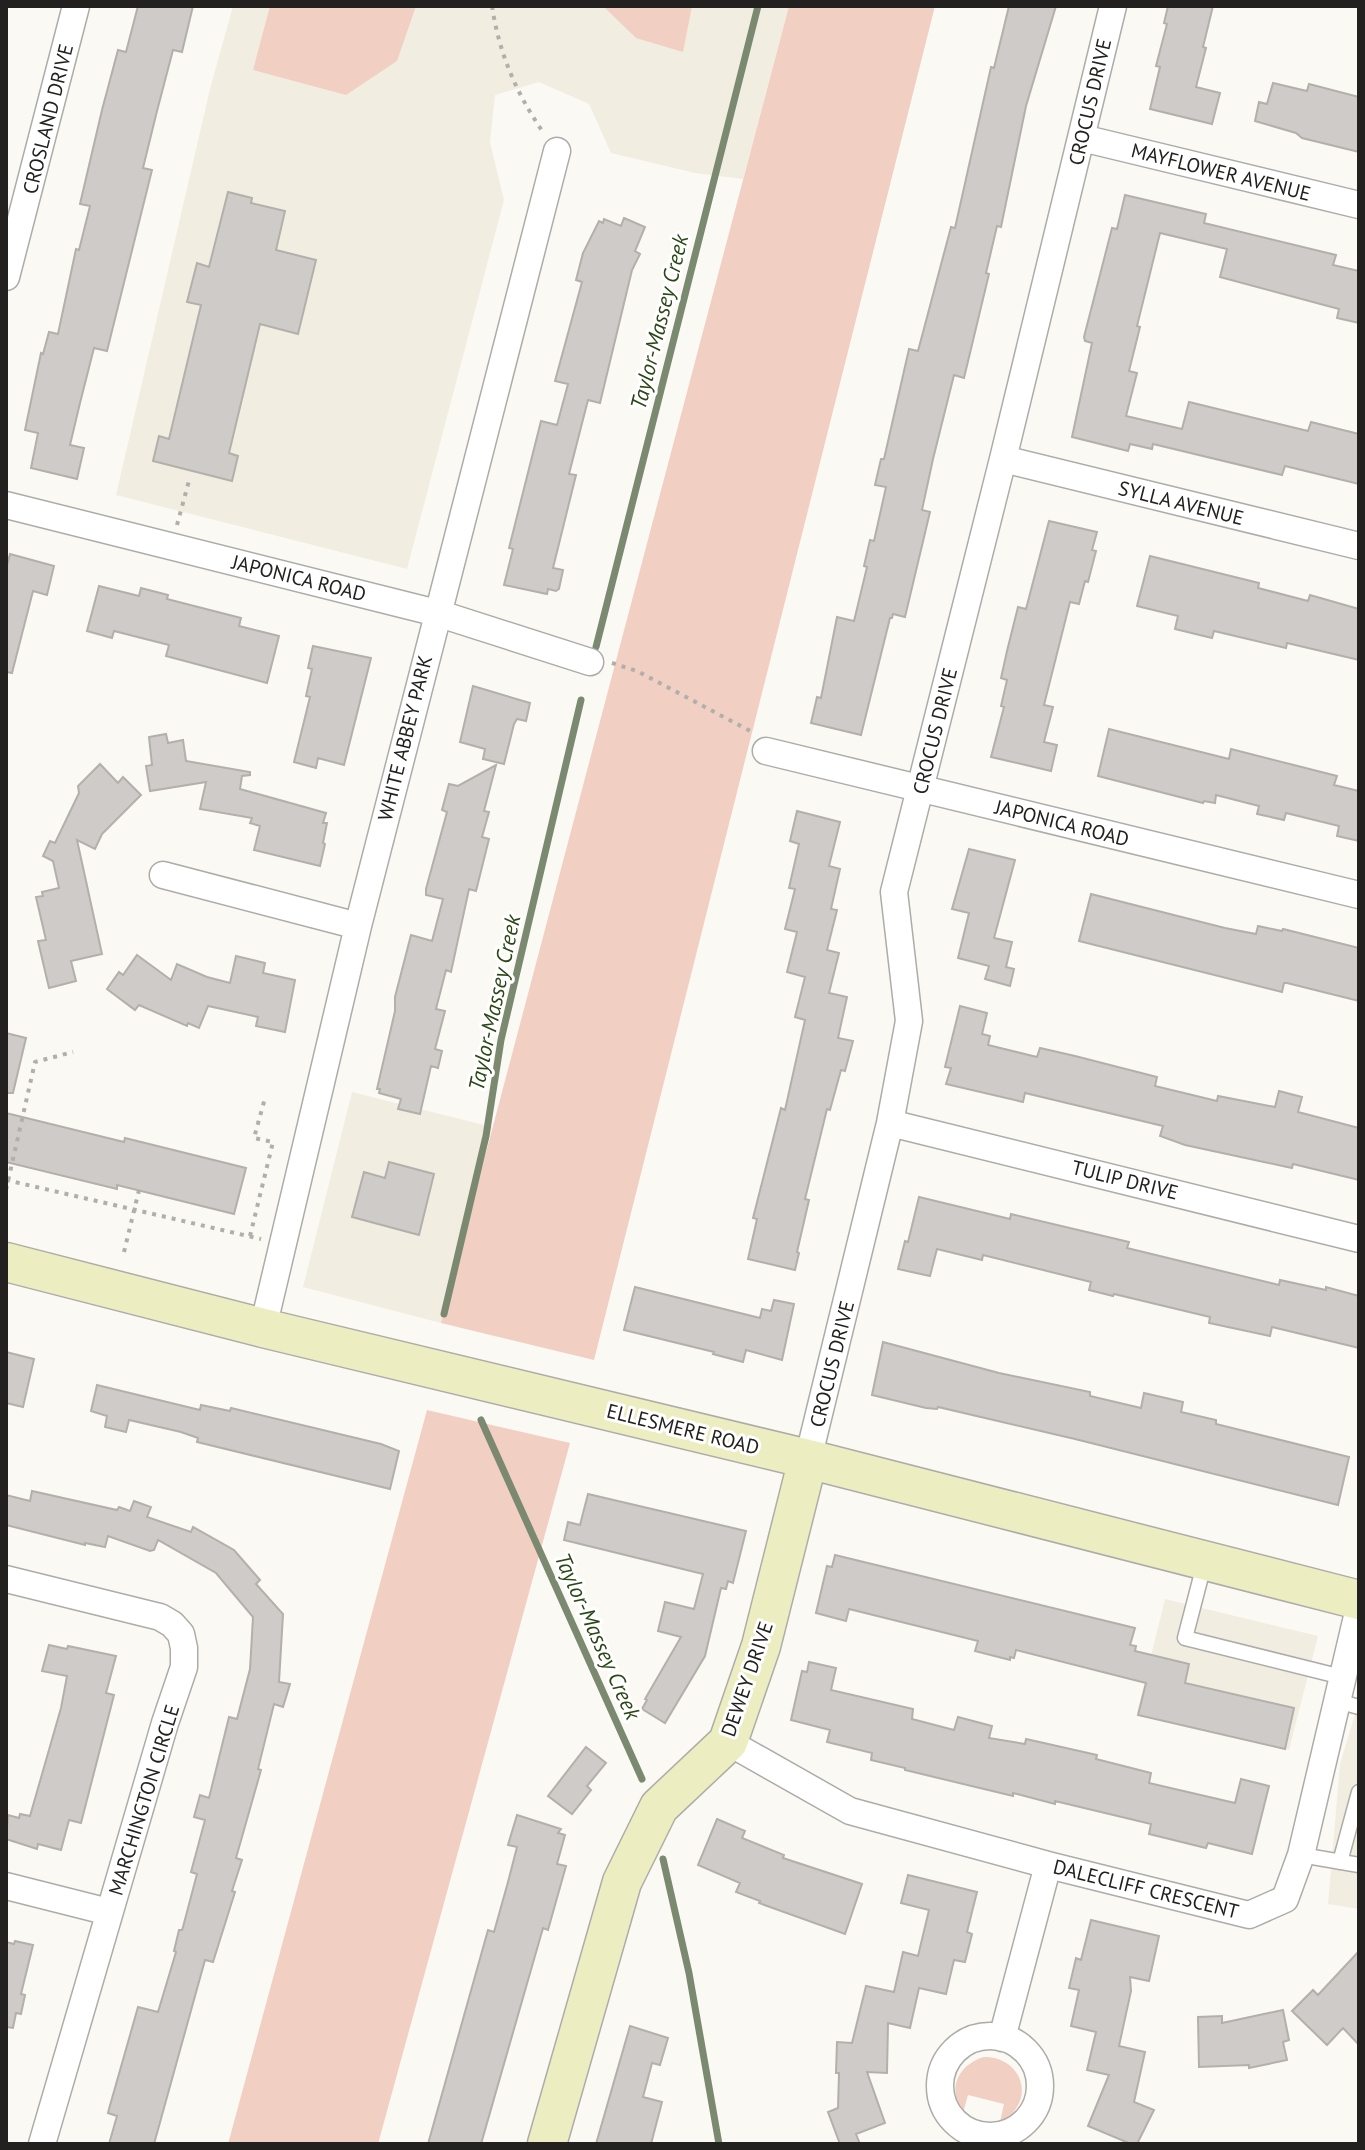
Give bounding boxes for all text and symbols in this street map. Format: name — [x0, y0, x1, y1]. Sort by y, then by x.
street label: CROCUS DRIVE — [1063, 36, 1117, 168]
street label: CROSLAND DRIVE — [17, 41, 79, 197]
street label: MAYFLOWER AVENUE — [1129, 137, 1313, 207]
water label: Taylor-Massey Creek — [624, 231, 695, 412]
street label: SYLLA AVENUE — [1116, 475, 1246, 531]
street label: JAPONICA ROAD — [228, 549, 369, 607]
street label: WHITE ABBEY PARK — [372, 652, 438, 824]
street label: CROCUS DRIVE — [907, 665, 963, 797]
street label: JAPONICA ROAD — [991, 794, 1132, 852]
water label: Taylor-Massey Creek — [462, 911, 527, 1094]
street label: TULIP DRIVE — [1069, 1154, 1181, 1206]
street label: CROCUS DRIVE — [804, 1298, 860, 1430]
street label: ELLESMERE ROAD — [604, 1397, 762, 1461]
water label: Taylor-Massey Creek — [549, 1548, 648, 1725]
street label: DEWEY DRIVE — [715, 1618, 779, 1740]
street label: MARCHINGTON CIRCLE — [103, 1701, 185, 1899]
street label: DALECLIFF CRESCENT — [1051, 1853, 1241, 1925]

